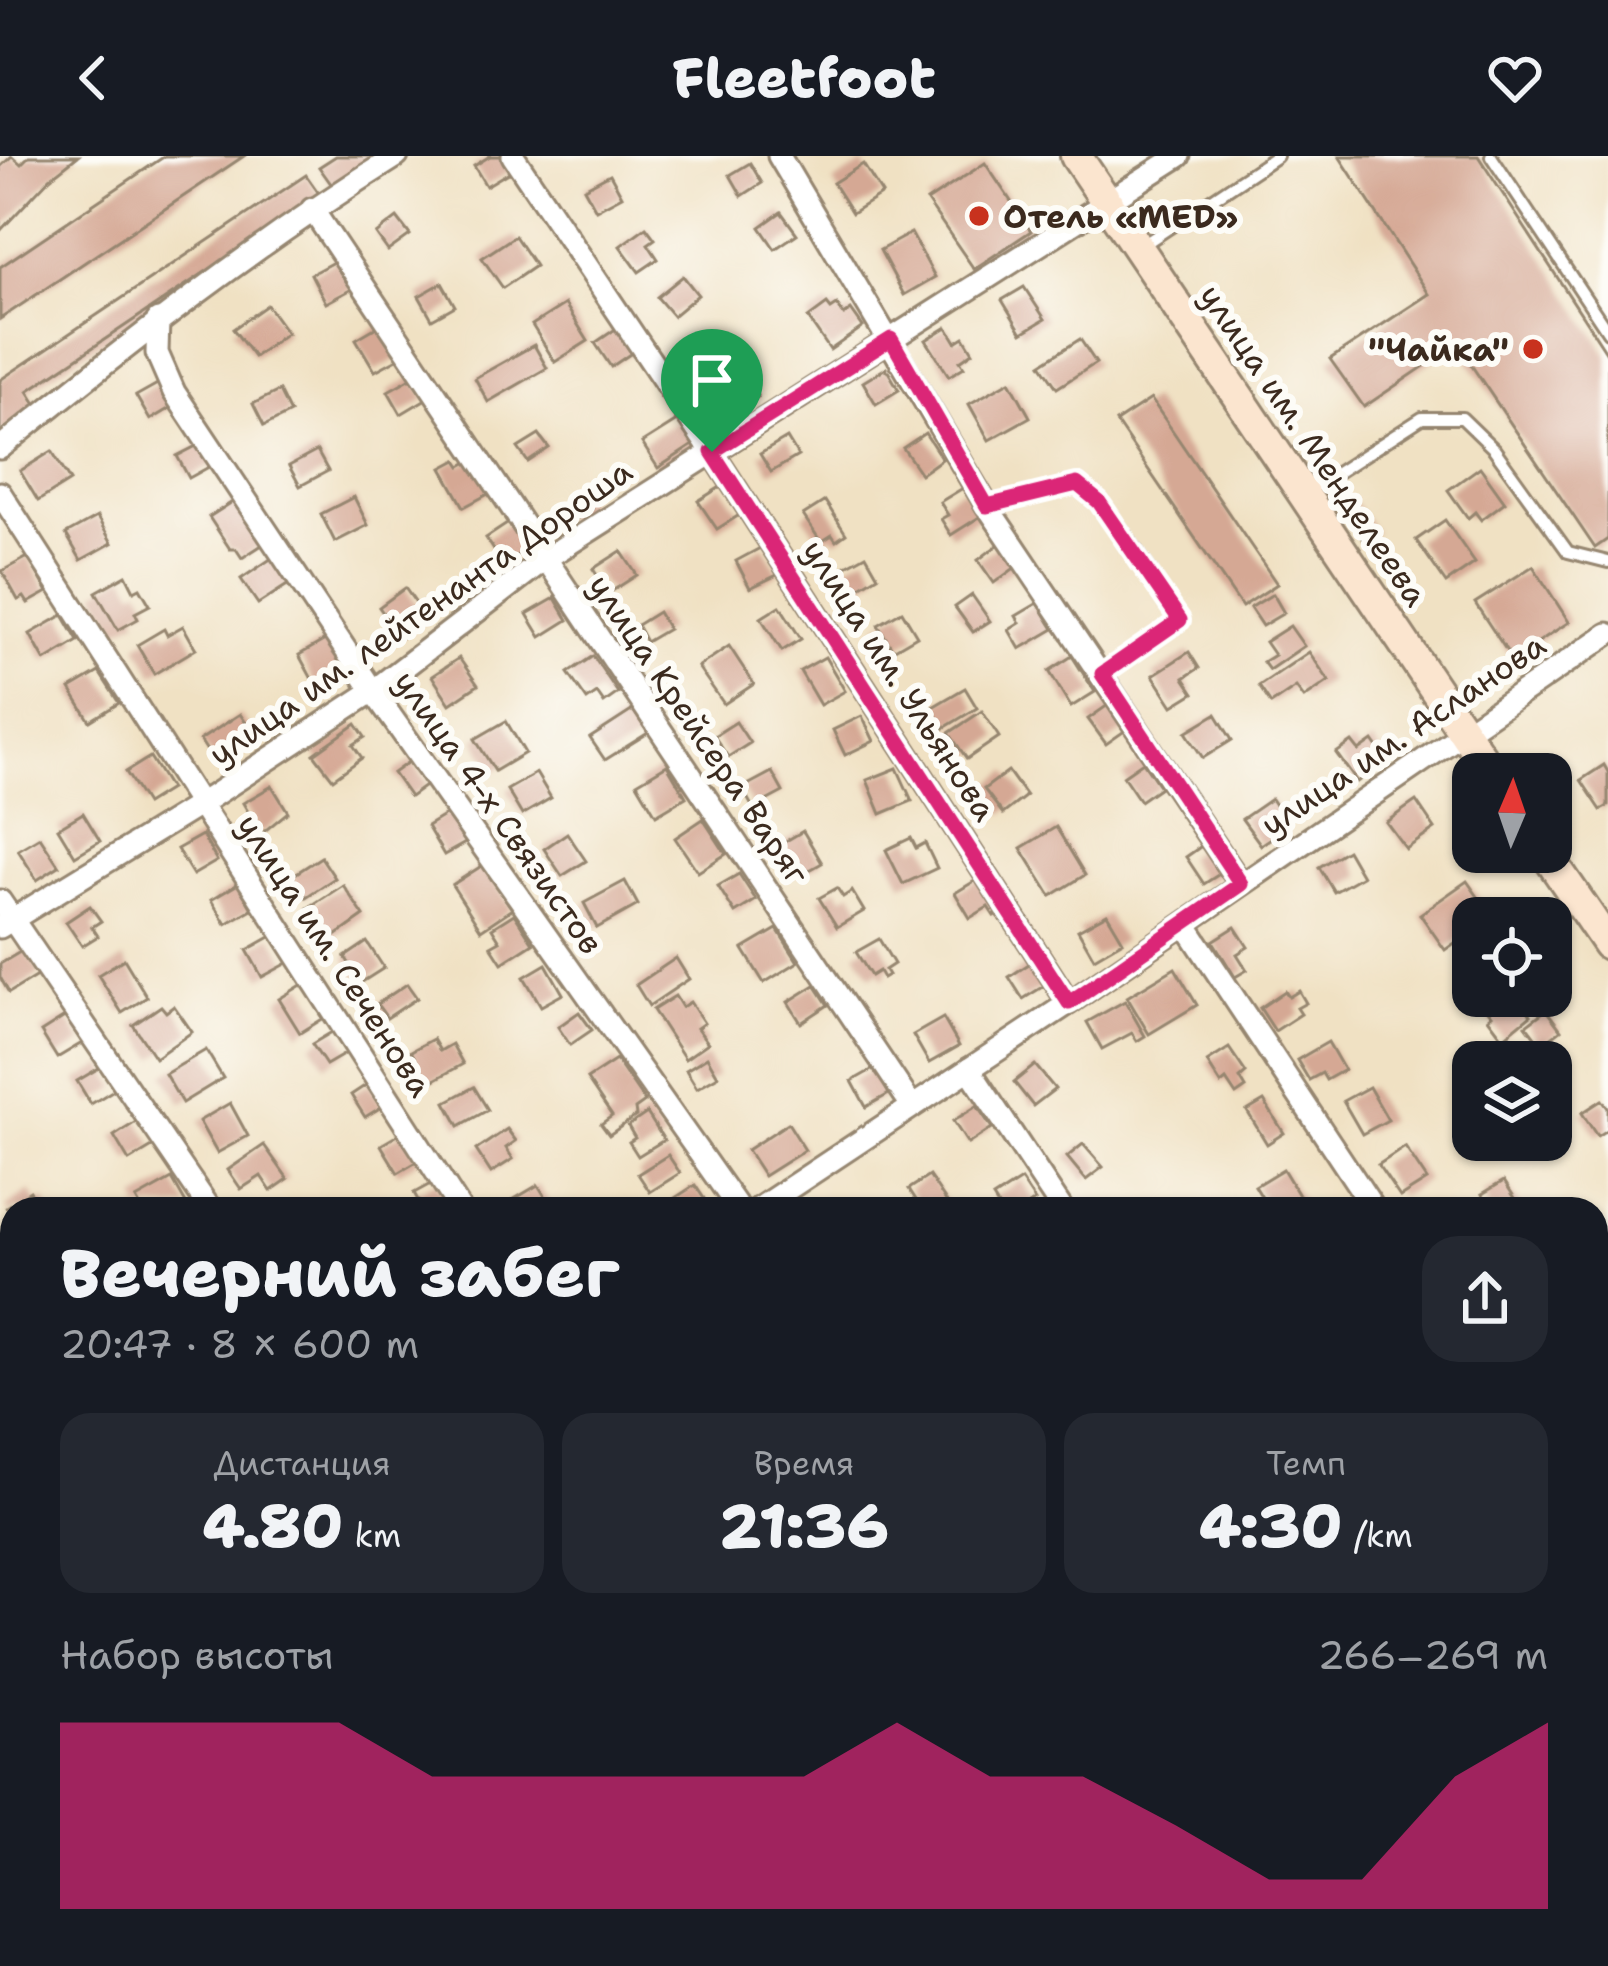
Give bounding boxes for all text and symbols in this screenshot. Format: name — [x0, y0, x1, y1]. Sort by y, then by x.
text: Fleetfoot — [672, 42, 936, 114]
icon: back — [60, 45, 126, 111]
icon: heart — [1482, 45, 1548, 111]
place label: Отель «MED» — [1003, 194, 1238, 239]
marker: Отель «MED» — [966, 203, 992, 229]
street label: улица им. Менделеева — [1189, 275, 1438, 615]
place label: "Чайка" — [1368, 327, 1509, 372]
pin — [661, 329, 763, 452]
marker: "Чайка" — [1520, 336, 1546, 362]
icon: arrive — [679, 347, 745, 413]
street label: улица им. лейтенанта Дороша — [200, 449, 641, 776]
street label: улица им. Ульянова — [792, 531, 1007, 830]
street label: улица Крейсера Варяг — [578, 565, 819, 893]
street label: улица им. Асланова — [1252, 622, 1554, 847]
street label: улица 4-х Связистов — [384, 661, 614, 963]
north arrow — [1452, 753, 1572, 873]
map controls — [1452, 753, 1572, 1161]
street label: улица им. Сеченова — [226, 805, 443, 1105]
button: locate — [1452, 897, 1572, 1017]
button: layers — [1452, 1041, 1572, 1161]
text: Вечерний забег — [60, 1229, 620, 1317]
button: share — [1422, 1236, 1548, 1362]
text: 20:47 · 8 × 600 m — [60, 1318, 419, 1370]
text: Дистанция — [213, 1441, 391, 1486]
text: Время — [754, 1441, 854, 1486]
text: Темп — [1266, 1441, 1346, 1486]
text: 4.80 — [203, 1486, 343, 1566]
text: 21:36 — [719, 1486, 889, 1566]
text: 4:30 — [1199, 1486, 1343, 1566]
text: km — [343, 1513, 401, 1558]
text: /km — [1343, 1513, 1413, 1558]
text: Набор высоты — [60, 1629, 334, 1681]
text: 266–269 m — [1317, 1629, 1548, 1681]

